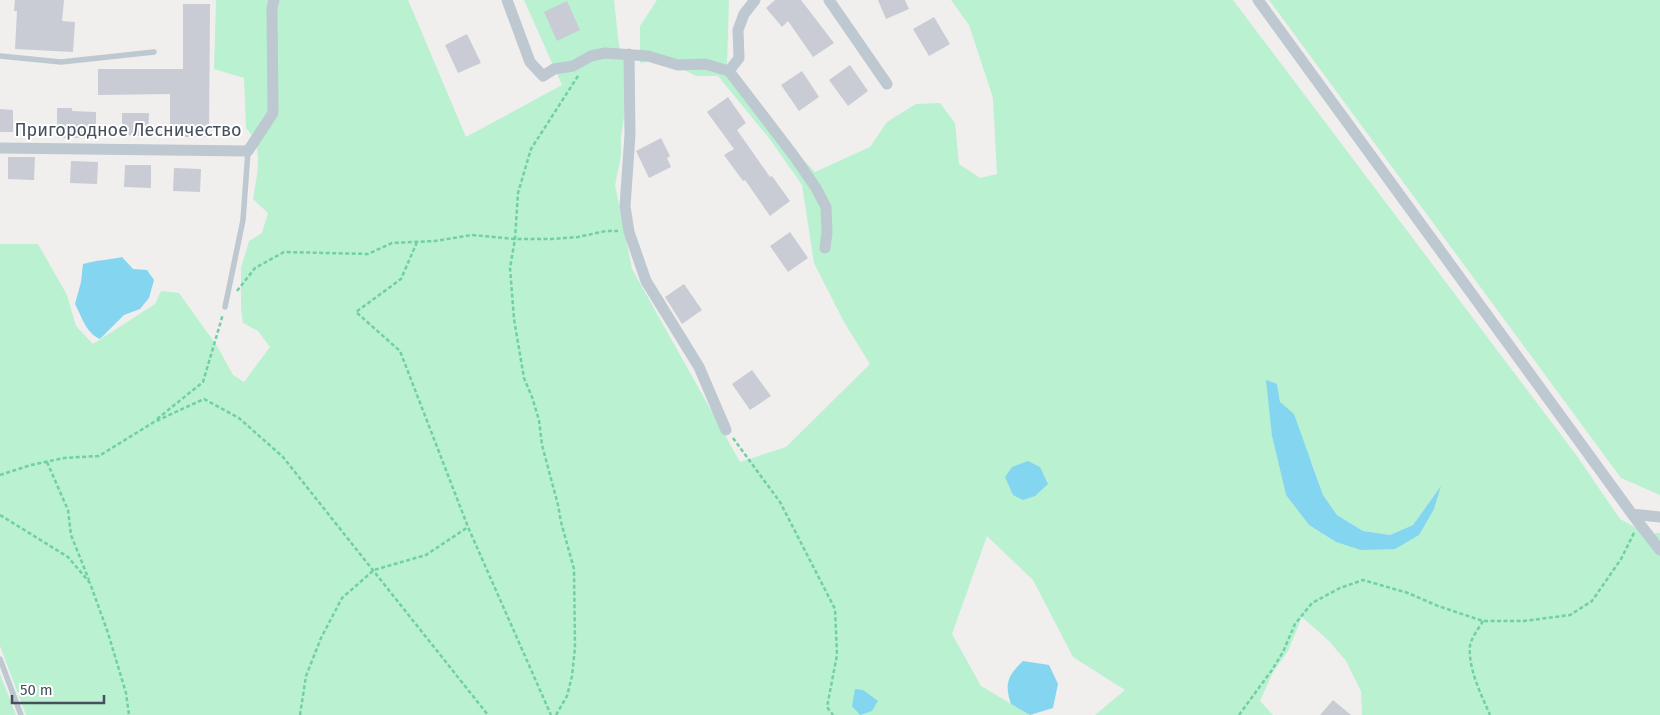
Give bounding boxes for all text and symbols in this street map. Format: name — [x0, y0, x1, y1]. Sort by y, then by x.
street label: Пригородное Лесничество — [14, 119, 242, 141]
scale bar — [12, 672, 105, 704]
text: 50 m — [20, 681, 53, 699]

